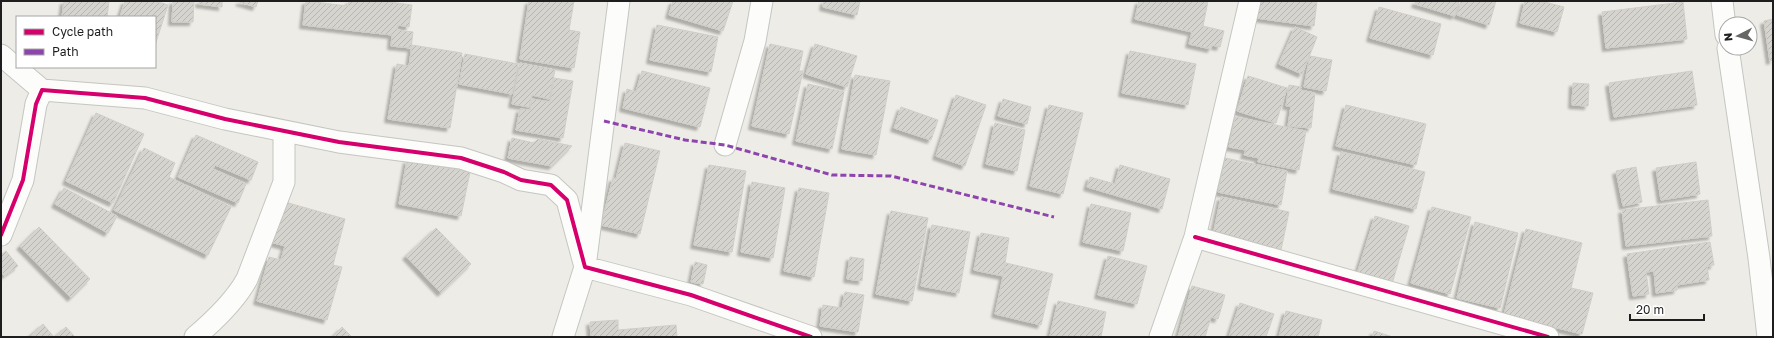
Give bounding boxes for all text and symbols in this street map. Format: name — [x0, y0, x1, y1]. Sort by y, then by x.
legend — [16, 16, 156, 68]
north arrow — [1718, 16, 1758, 56]
text: Cycle path — [52, 24, 113, 39]
text: N — [1721, 32, 1734, 42]
text: Path — [52, 44, 79, 59]
scale bar — [1630, 296, 1704, 322]
text: 20 m — [1636, 302, 1664, 317]

